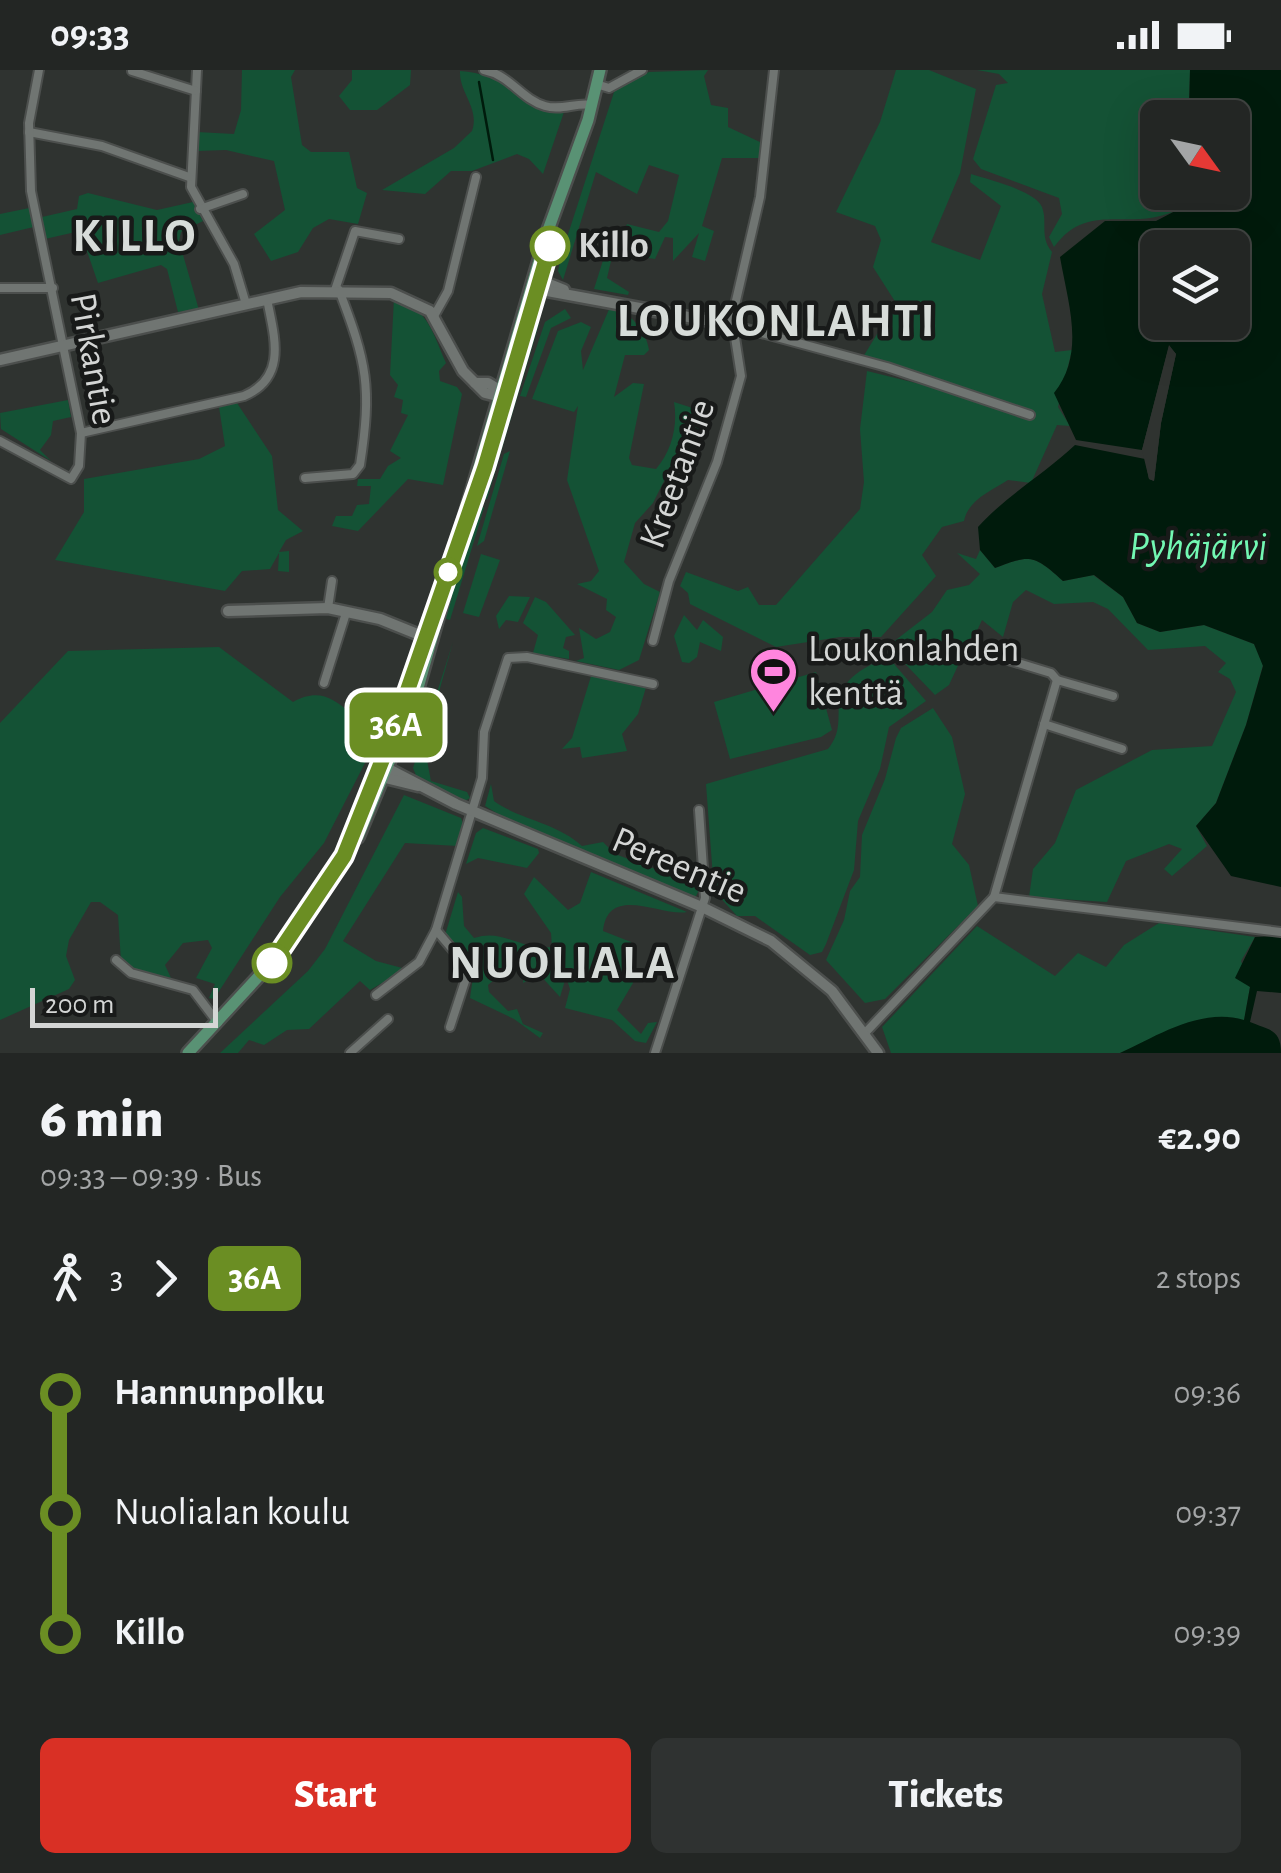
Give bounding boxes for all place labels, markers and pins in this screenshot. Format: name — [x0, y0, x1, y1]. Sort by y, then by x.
marker: Killo — [531, 227, 569, 265]
place label: Killo — [578, 227, 649, 265]
unlabelled marker — [435, 559, 461, 585]
place label: Loukonlahden kenttä — [808, 631, 1019, 713]
sports icon: Loukonlahden kenttä — [747, 646, 799, 714]
unlabelled marker — [253, 944, 291, 982]

